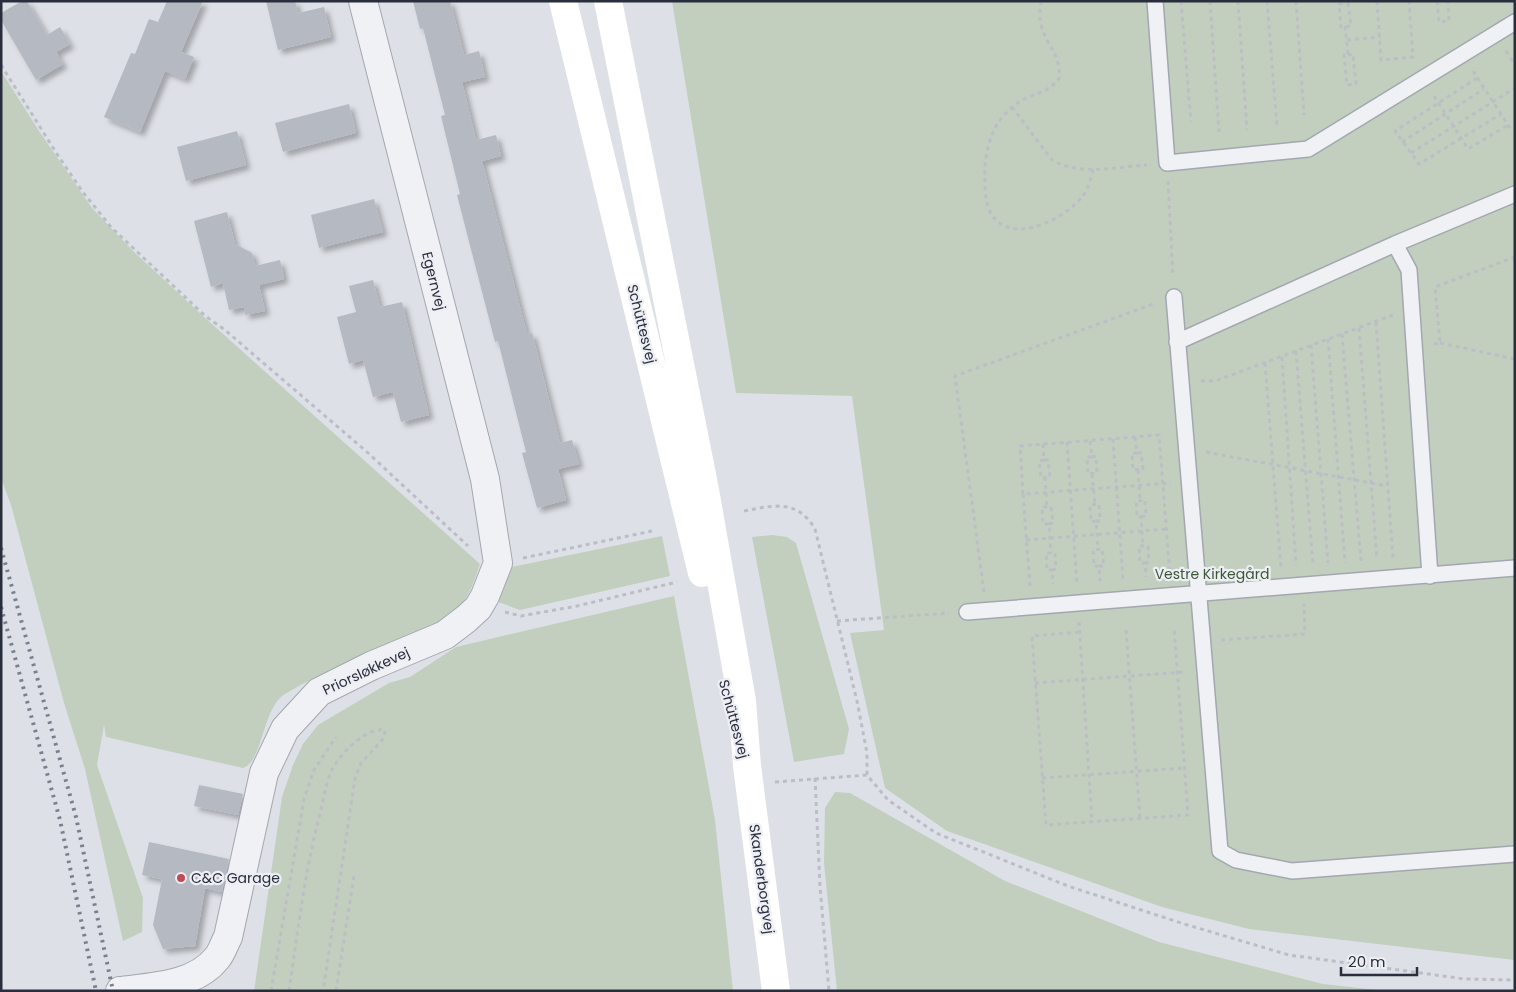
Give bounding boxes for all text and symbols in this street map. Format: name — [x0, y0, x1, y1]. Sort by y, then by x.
street label: Egernvej — [417, 250, 451, 312]
street label: Schüttesvej — [623, 282, 661, 366]
park label: Vestre Kirkegård — [1155, 564, 1269, 584]
street label: Priorsløkkevej — [319, 642, 413, 700]
street label: Schüttesvej — [714, 677, 754, 761]
street label: Skanderborgvej — [744, 823, 780, 935]
place label: C&C Garage — [191, 868, 280, 888]
marker: C&C Garage — [175, 872, 187, 884]
scale bar — [1341, 944, 1417, 976]
text: 20 m — [1348, 951, 1386, 972]

